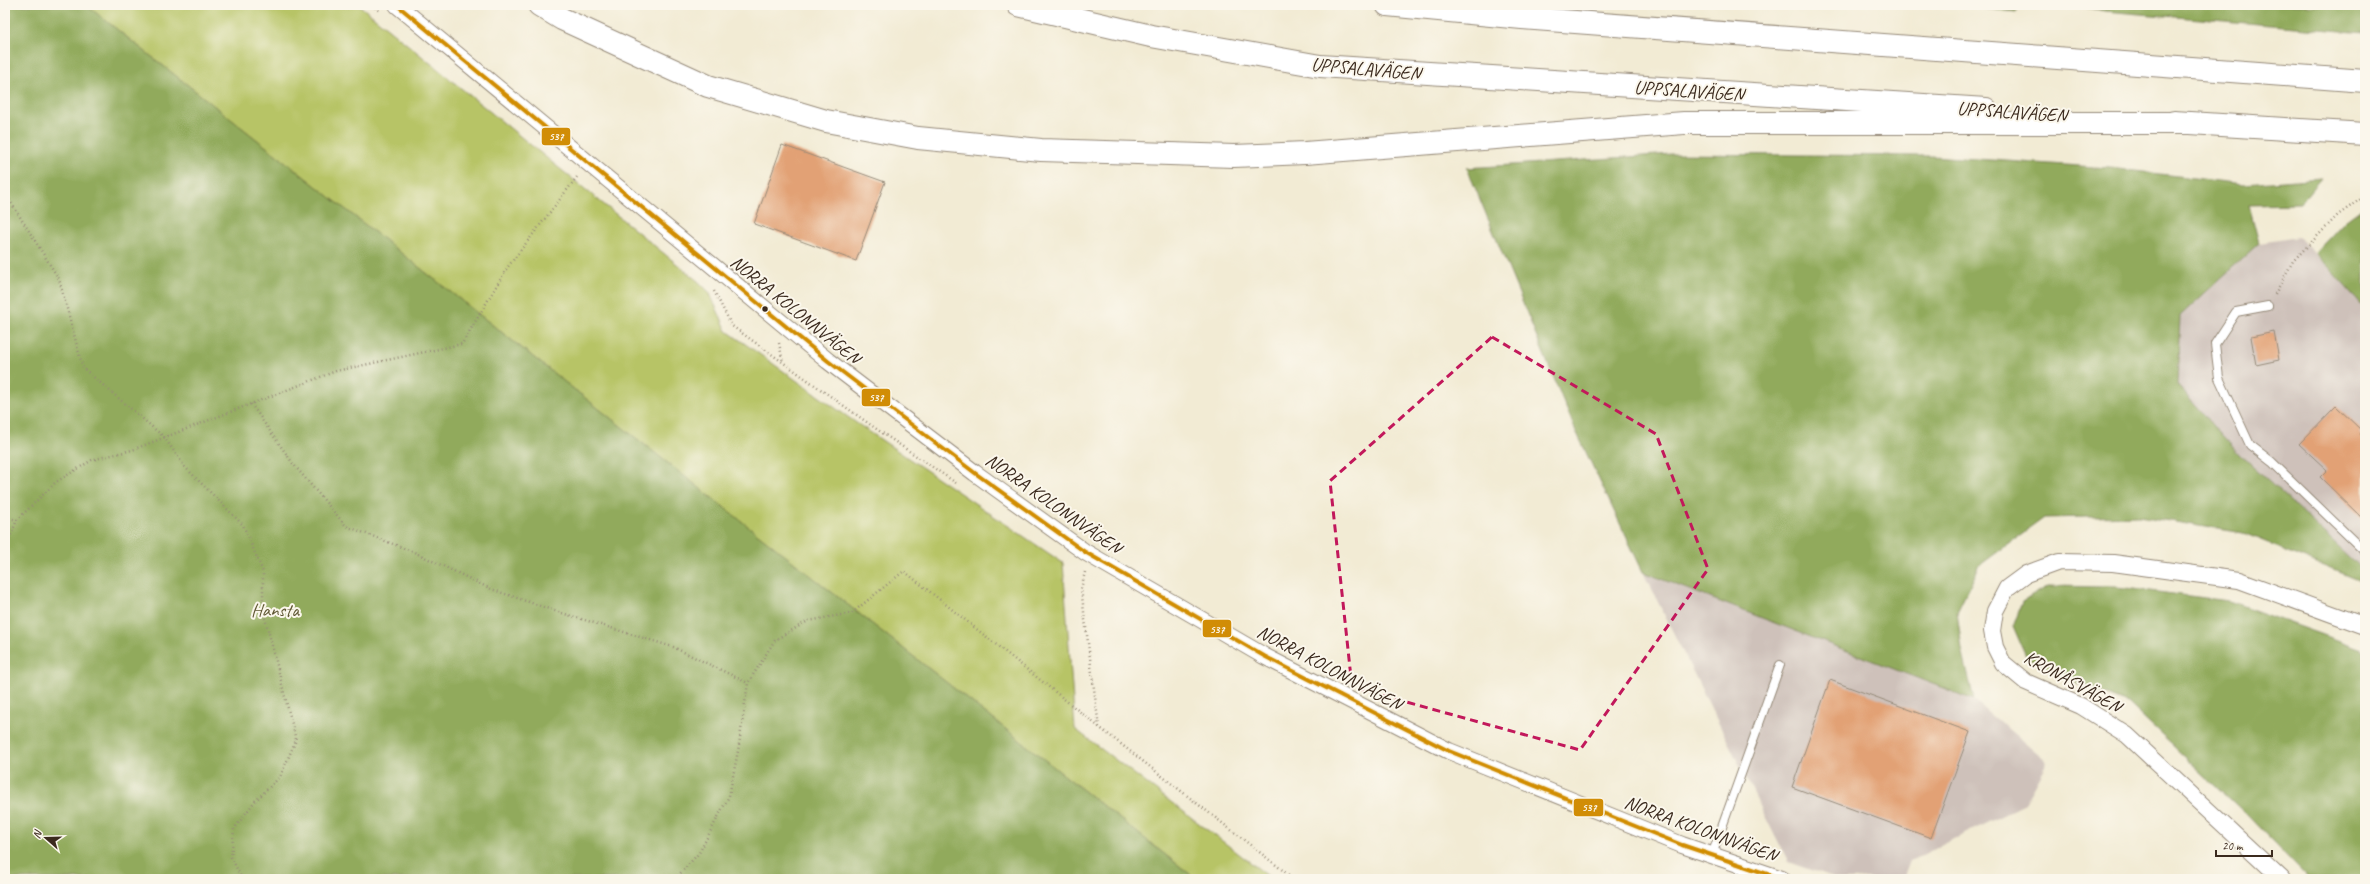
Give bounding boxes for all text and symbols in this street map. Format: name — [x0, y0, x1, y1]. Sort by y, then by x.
street label: UPPSALAVÄGEN — [1310, 52, 1425, 86]
street label: UPPSALAVÄGEN — [1633, 75, 1748, 107]
street label: UPPSALAVÄGEN — [1956, 96, 2071, 128]
line badge: 537 — [541, 127, 571, 146]
text: 537 — [549, 129, 564, 143]
street label: NORRA KOLONNVÄGEN — [725, 250, 868, 372]
unlabelled marker — [760, 304, 770, 314]
line badge: 537 — [861, 388, 891, 407]
text: 537 — [869, 390, 884, 404]
street label: NORRA KOLONNVÄGEN — [981, 448, 1129, 562]
park label: Hansta — [251, 598, 300, 622]
line badge: 537 — [1202, 619, 1232, 638]
street label: NORRA KOLONNVÄGEN — [1253, 620, 1409, 718]
text: 537 — [1210, 622, 1225, 636]
street label: KRONÅSVÄGEN — [2020, 645, 2128, 720]
street label: NORRA KOLONNVÄGEN — [1621, 790, 1783, 869]
line badge: 537 — [1573, 798, 1604, 817]
text: 537 — [1582, 800, 1597, 814]
north arrow — [26, 818, 66, 858]
text: N — [29, 827, 45, 840]
scale bar — [2216, 832, 2272, 858]
text: 20 m — [2222, 838, 2244, 854]

